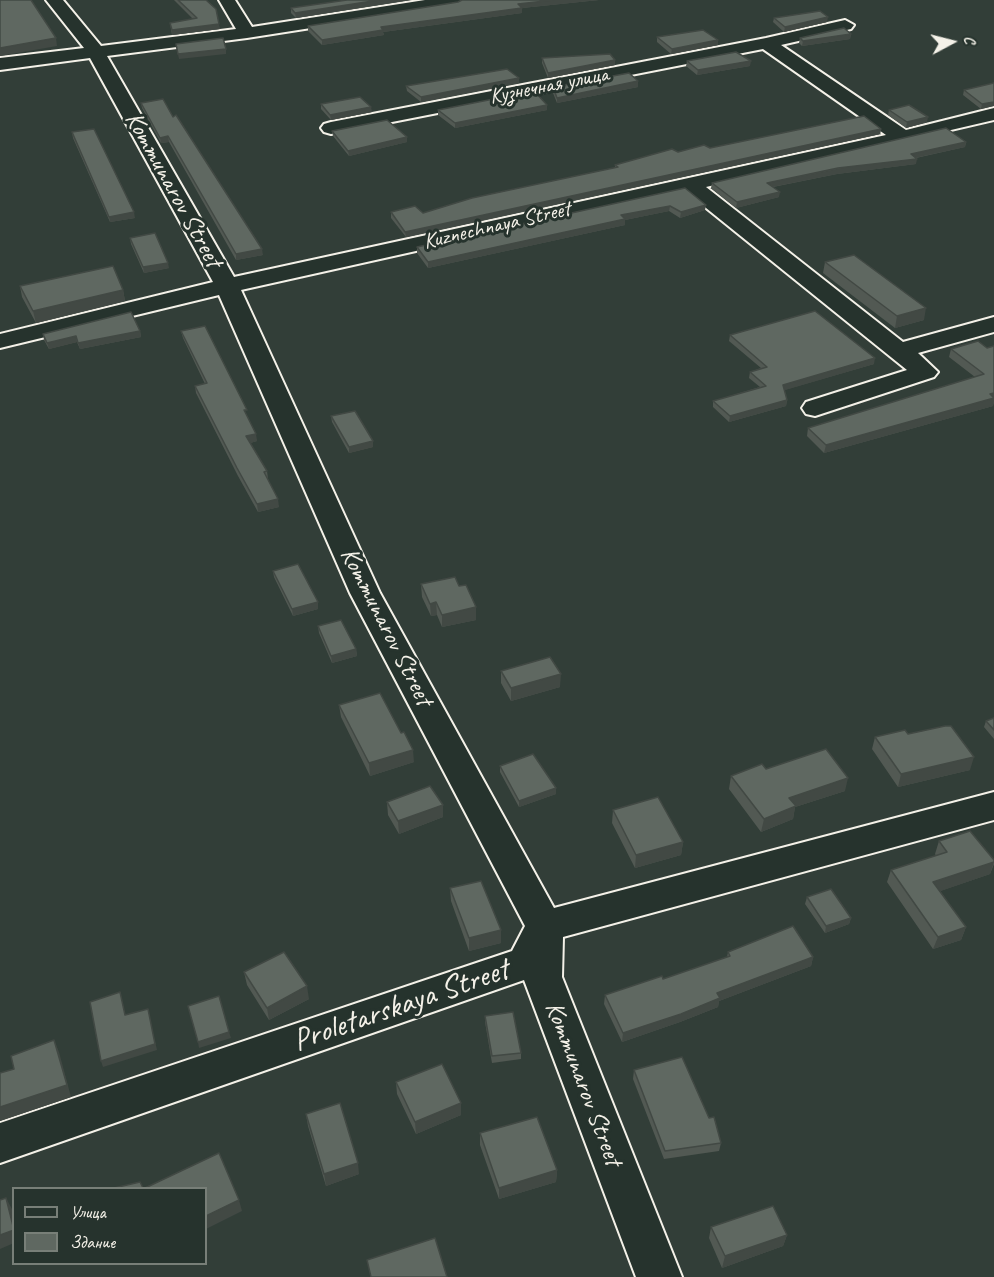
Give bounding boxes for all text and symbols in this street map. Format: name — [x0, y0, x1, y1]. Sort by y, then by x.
north arrow — [922, 12, 982, 72]
text: С — [959, 35, 980, 45]
street label: Кузнечная улица — [487, 62, 611, 110]
street label: Kommunarov Street — [117, 107, 229, 273]
street label: Kuznechnaya Street — [421, 196, 573, 256]
street label: Kommunarov Street — [333, 543, 439, 711]
street label: Proletarskaya Street — [288, 951, 514, 1061]
street label: Kommunarov Street — [537, 997, 629, 1171]
legend — [12, 1187, 207, 1265]
text: Улица — [70, 1201, 106, 1223]
text: Здание — [70, 1231, 115, 1253]

